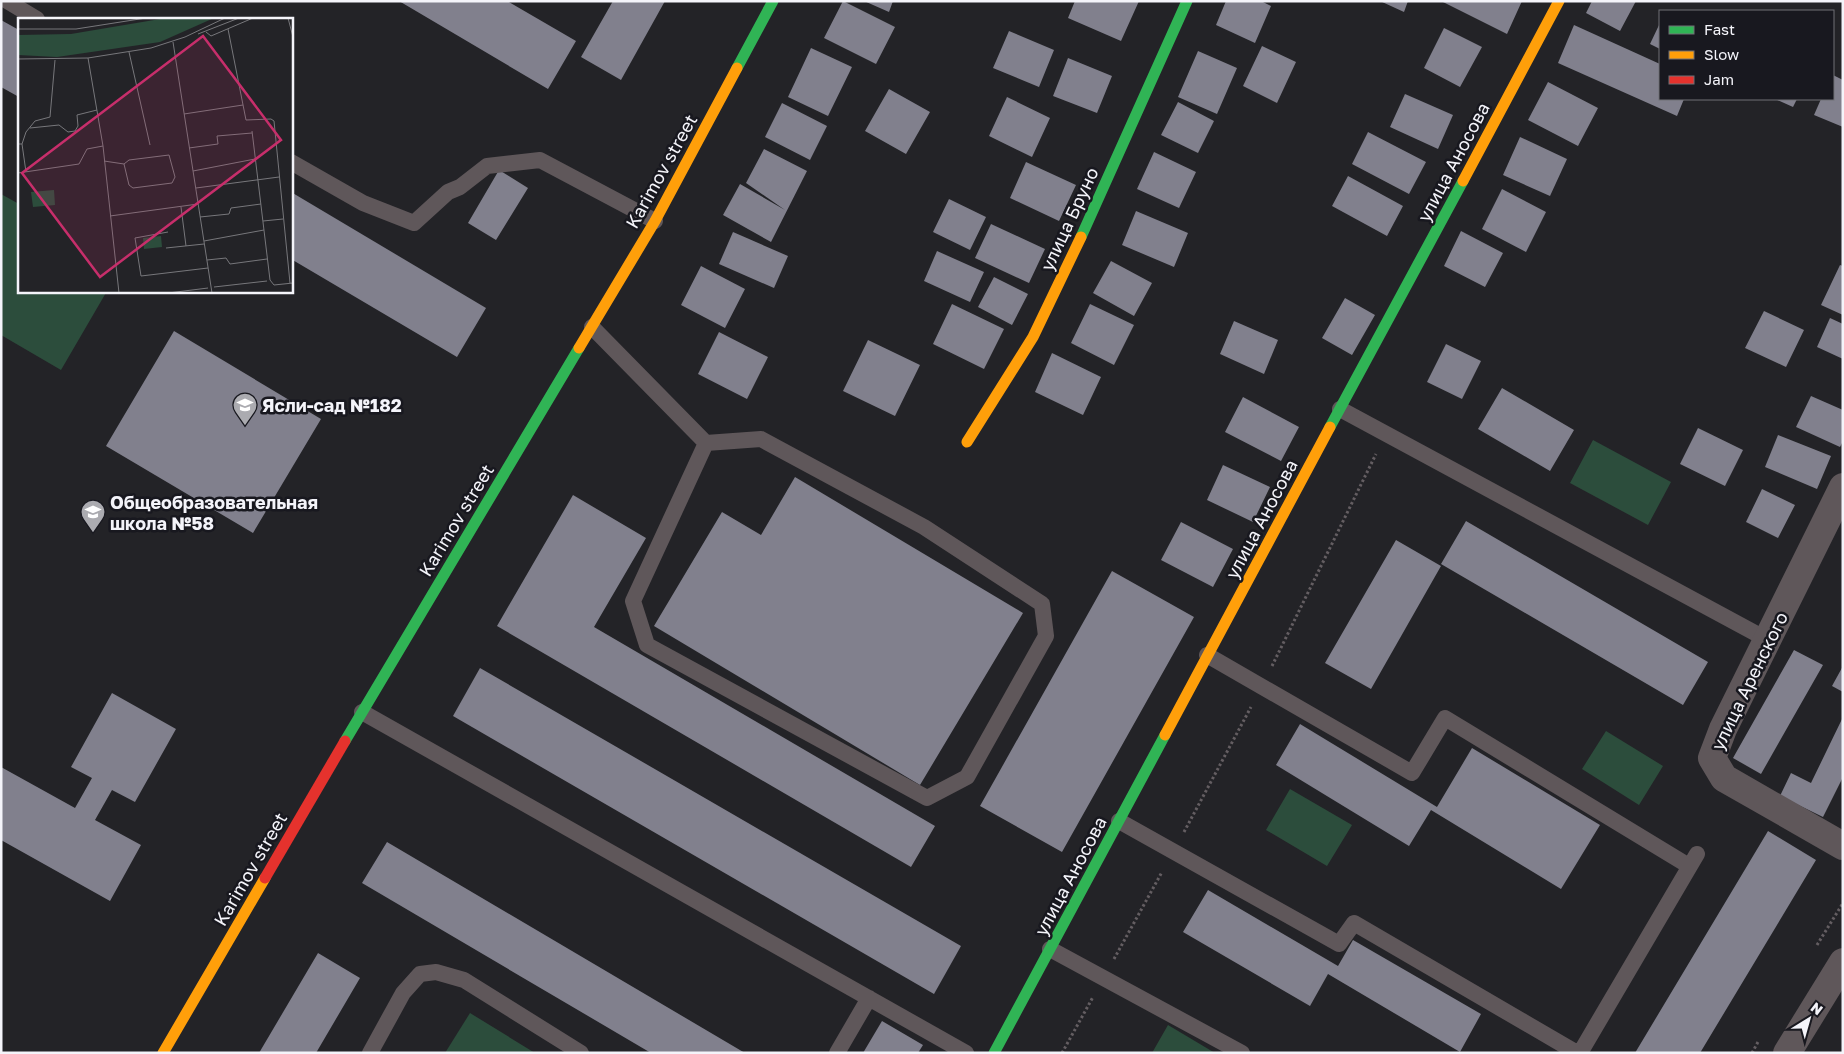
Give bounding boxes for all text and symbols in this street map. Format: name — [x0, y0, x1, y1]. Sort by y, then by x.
legend — [1659, 10, 1834, 100]
inset map — [18, 18, 292, 292]
text: Fast — [1704, 20, 1735, 38]
text: Slow — [1704, 45, 1739, 63]
text: Jam — [1704, 70, 1734, 88]
street label: улица Аносова — [1412, 99, 1494, 225]
street label: Karimov street — [621, 110, 701, 232]
street label: улица Бруно — [1035, 164, 1103, 274]
school or university icon: Ясли-сад №182 — [232, 392, 258, 426]
place label: Ясли-сад №182 — [262, 394, 402, 416]
street label: улица Аносова — [1220, 456, 1302, 582]
street label: Karimov street — [414, 460, 498, 580]
place label: Общеобразовательная школа №58 — [110, 491, 318, 534]
school or university icon: Общеобразовательная школа №58 — [80, 499, 106, 533]
street label: улица Аренского — [1706, 608, 1792, 754]
street label: Karimov street — [209, 809, 291, 929]
street label: улица Аносова — [1029, 813, 1111, 939]
north arrow — [1784, 994, 1834, 1044]
text: N — [1808, 998, 1826, 1018]

